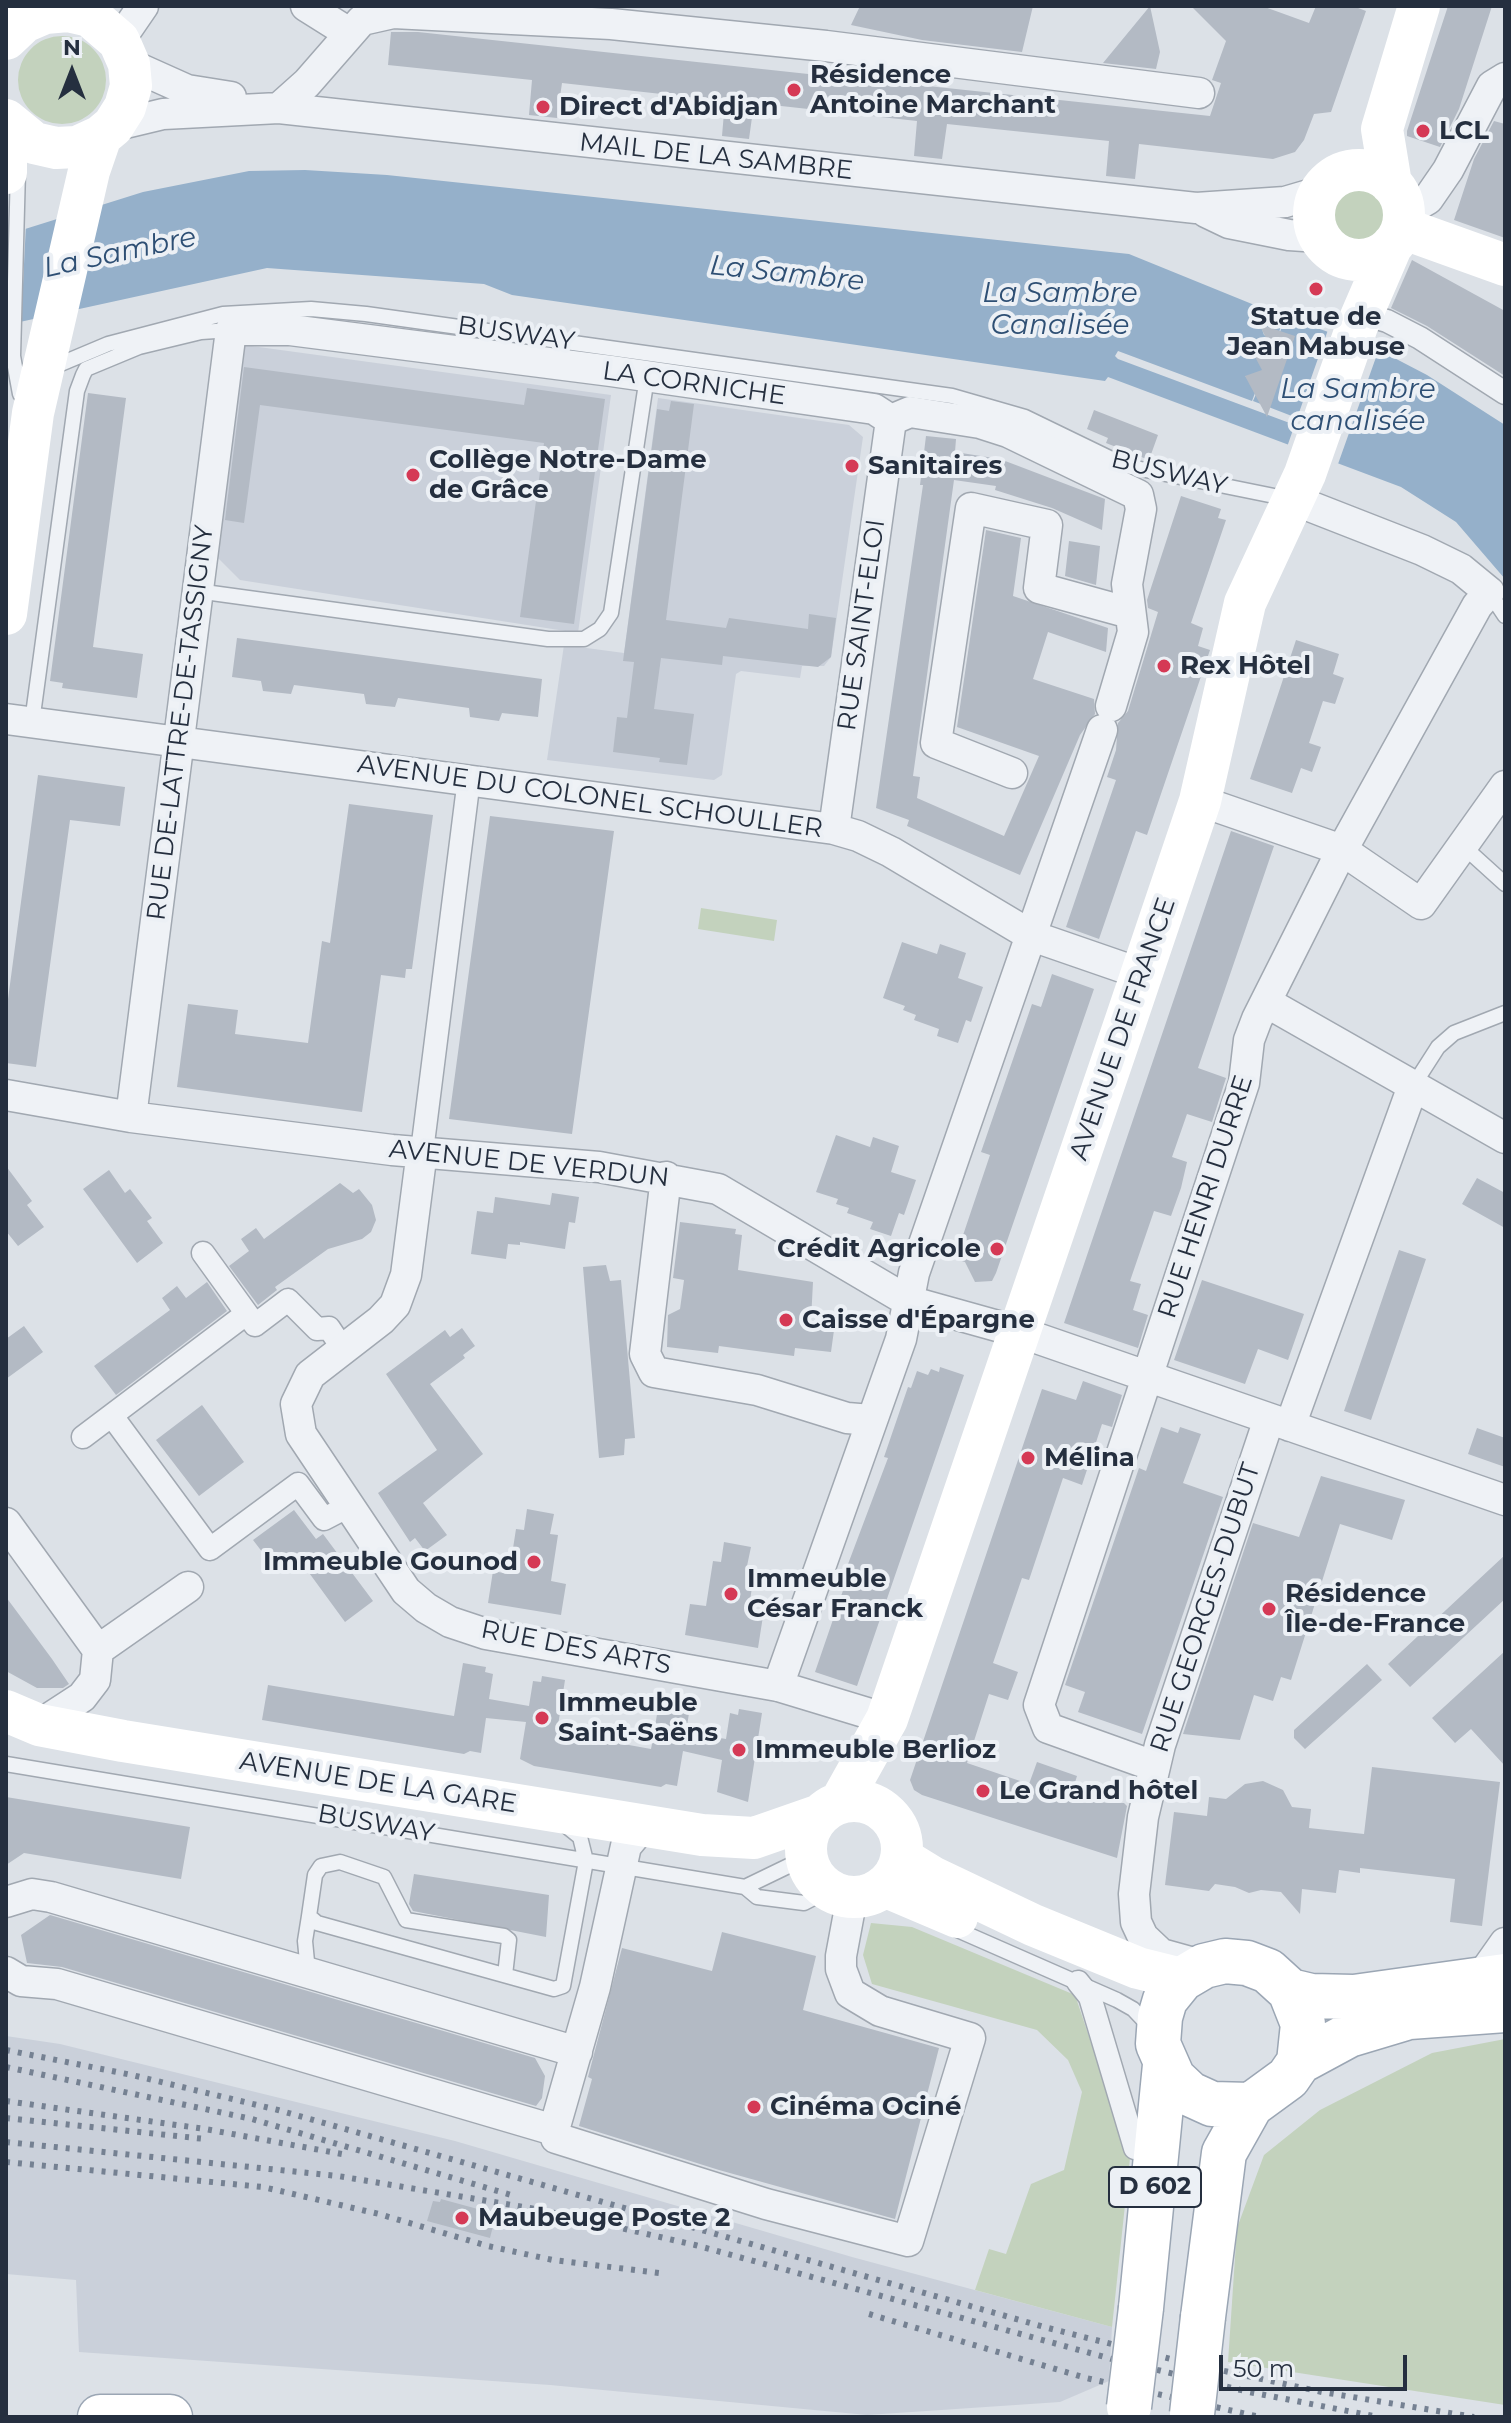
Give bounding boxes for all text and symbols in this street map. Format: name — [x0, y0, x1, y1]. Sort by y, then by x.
north arrow — [32, 32, 112, 112]
text: N — [63, 34, 81, 61]
place label: Résidence Antoine Marchant — [810, 59, 1056, 120]
marker: Résidence Antoine Marchant — [785, 81, 803, 99]
place label: Direct d'Abidjan — [559, 91, 778, 123]
marker: Direct d'Abidjan — [534, 98, 552, 116]
place label: LCL — [1439, 115, 1489, 147]
marker: LCL — [1414, 122, 1432, 140]
street label: MAIL DE LA SAMBRE — [578, 127, 854, 187]
water label: La Sambre — [41, 220, 199, 286]
water label: La Sambre — [708, 249, 866, 299]
water label: La Sambre Canalisée — [982, 277, 1138, 343]
marker: Statue de Jean Mabuse — [1307, 280, 1325, 298]
place label: Statue de Jean Mabuse — [1227, 301, 1405, 362]
street label: BUSWAY — [455, 310, 577, 358]
street label: LA CORNICHE — [600, 356, 788, 412]
water label: La Sambre canalisée — [1280, 373, 1436, 439]
place label: Collège Notre-Dame de Grâce — [429, 444, 707, 506]
street label: BUSWAY — [1108, 444, 1230, 502]
place label: Sanitaires — [868, 450, 1002, 482]
marker: Sanitaires — [843, 457, 861, 475]
marker: Collège Notre-Dame de Grâce — [404, 466, 422, 484]
street label: RUE SAINT-ELOI — [832, 517, 892, 733]
street label: RUE DE-LATTRE-DE-TASSIGNY — [141, 524, 221, 922]
place label: Rex Hôtel — [1180, 650, 1311, 682]
marker: Rex Hôtel — [1155, 657, 1173, 675]
street label: AVENUE DU COLONEL SCHOULLER — [356, 749, 824, 845]
street label: AVENUE DE FRANCE — [1063, 894, 1183, 1164]
street label: RUE HENRI DURRE — [1152, 1071, 1260, 1323]
street label: AVENUE DE VERDUN — [387, 1134, 671, 1194]
place label: Crédit Agricole — [777, 1233, 981, 1265]
marker: Crédit Agricole — [988, 1240, 1006, 1258]
place label: Caisse d'Épargne — [802, 1304, 1035, 1336]
marker: Caisse d'Épargne — [777, 1311, 795, 1329]
place label: Mélina — [1044, 1442, 1135, 1474]
marker: Mélina — [1019, 1449, 1037, 1467]
street label: RUE GEORGES-DUBUT — [1144, 1459, 1268, 1757]
place label: Immeuble Gounod — [263, 1546, 518, 1578]
marker: Immeuble Gounod — [525, 1553, 543, 1571]
place label: Immeuble César Franck — [747, 1563, 923, 1624]
place label: Résidence Île-de-France — [1285, 1578, 1465, 1640]
marker: Immeuble César Franck — [722, 1585, 740, 1603]
marker: Résidence Île-de-France — [1260, 1600, 1278, 1618]
street label: RUE DES ARTS — [478, 1614, 674, 1682]
place label: Immeuble Saint-Saëns — [558, 1687, 718, 1748]
marker: Immeuble Saint-Saëns — [533, 1709, 551, 1727]
place label: Immeuble Berlioz — [755, 1734, 996, 1766]
marker: Immeuble Berlioz — [730, 1741, 748, 1759]
street label: AVENUE DE LA GARE — [237, 1746, 519, 1820]
place label: Le Grand hôtel — [999, 1775, 1198, 1807]
marker: Le Grand hôtel — [974, 1782, 992, 1800]
street label: BUSWAY — [315, 1798, 437, 1850]
place label: Cinéma Ociné — [770, 2091, 961, 2123]
marker: Cinéma Ociné — [745, 2098, 763, 2116]
road number: D 602 — [1109, 2167, 1201, 2207]
place label: Maubeuge Poste 2 — [478, 2202, 730, 2234]
marker: Maubeuge Poste 2 — [453, 2209, 471, 2227]
scale bar — [1223, 2339, 1411, 2389]
text: 50 m — [1233, 2354, 1294, 2383]

